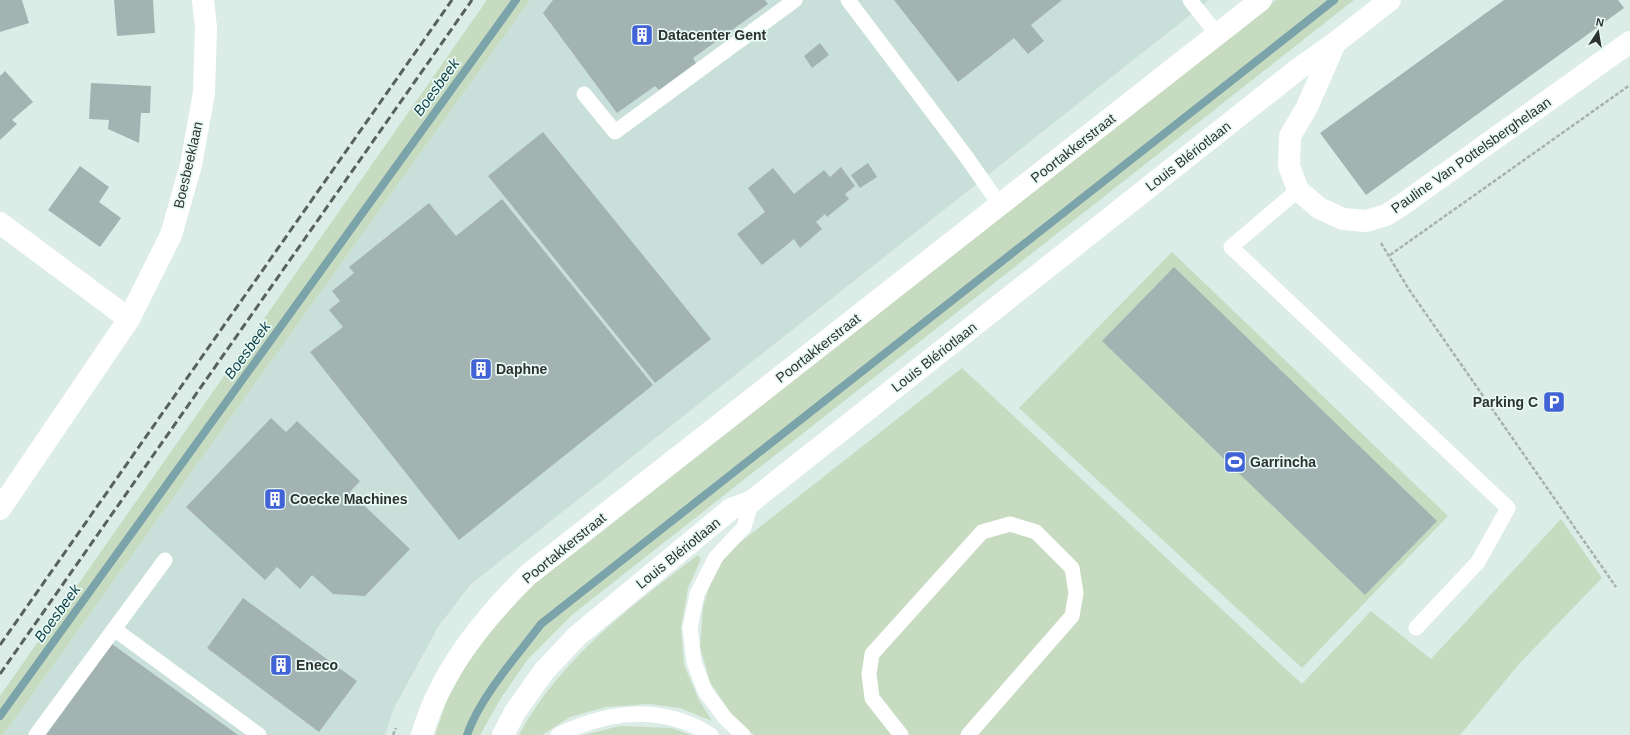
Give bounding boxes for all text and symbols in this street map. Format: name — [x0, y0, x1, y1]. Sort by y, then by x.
north arrow — [1578, 12, 1618, 52]
text: N — [1595, 16, 1605, 29]
building icon: Datacenter Gent — [629, 22, 655, 48]
place label: Datacenter Gent — [658, 27, 766, 43]
water label: Boesbeek — [410, 54, 463, 119]
street label: Pauline Van Pottelsberghelaan — [1388, 94, 1554, 216]
street label: Poortakkerstraat — [1028, 110, 1118, 186]
street label: Louis Blériotlaan — [1142, 118, 1234, 194]
street label: Boesbeeklaan — [170, 120, 206, 210]
street label: Poortakkerstraat — [773, 310, 863, 386]
water label: Boesbeek — [221, 317, 274, 382]
street label: Louis Blériotlaan — [888, 319, 980, 395]
building icon: Daphne — [468, 356, 494, 382]
place label: Daphne — [496, 361, 548, 377]
parking icon: Parking C — [1541, 389, 1567, 415]
place label: Parking C — [1473, 394, 1538, 410]
sports icon: Garrincha — [1222, 449, 1248, 475]
place label: Garrincha — [1250, 454, 1316, 470]
building icon: Coecke Machines — [262, 486, 288, 512]
place label: Coecke Machines — [290, 491, 408, 507]
street label: Poortakkerstraat — [519, 509, 609, 587]
street label: Louis Blériotlaan — [633, 514, 723, 592]
water label: Boesbeek — [31, 580, 84, 645]
building icon: Eneco — [268, 652, 294, 678]
place label: Eneco — [296, 657, 338, 673]

